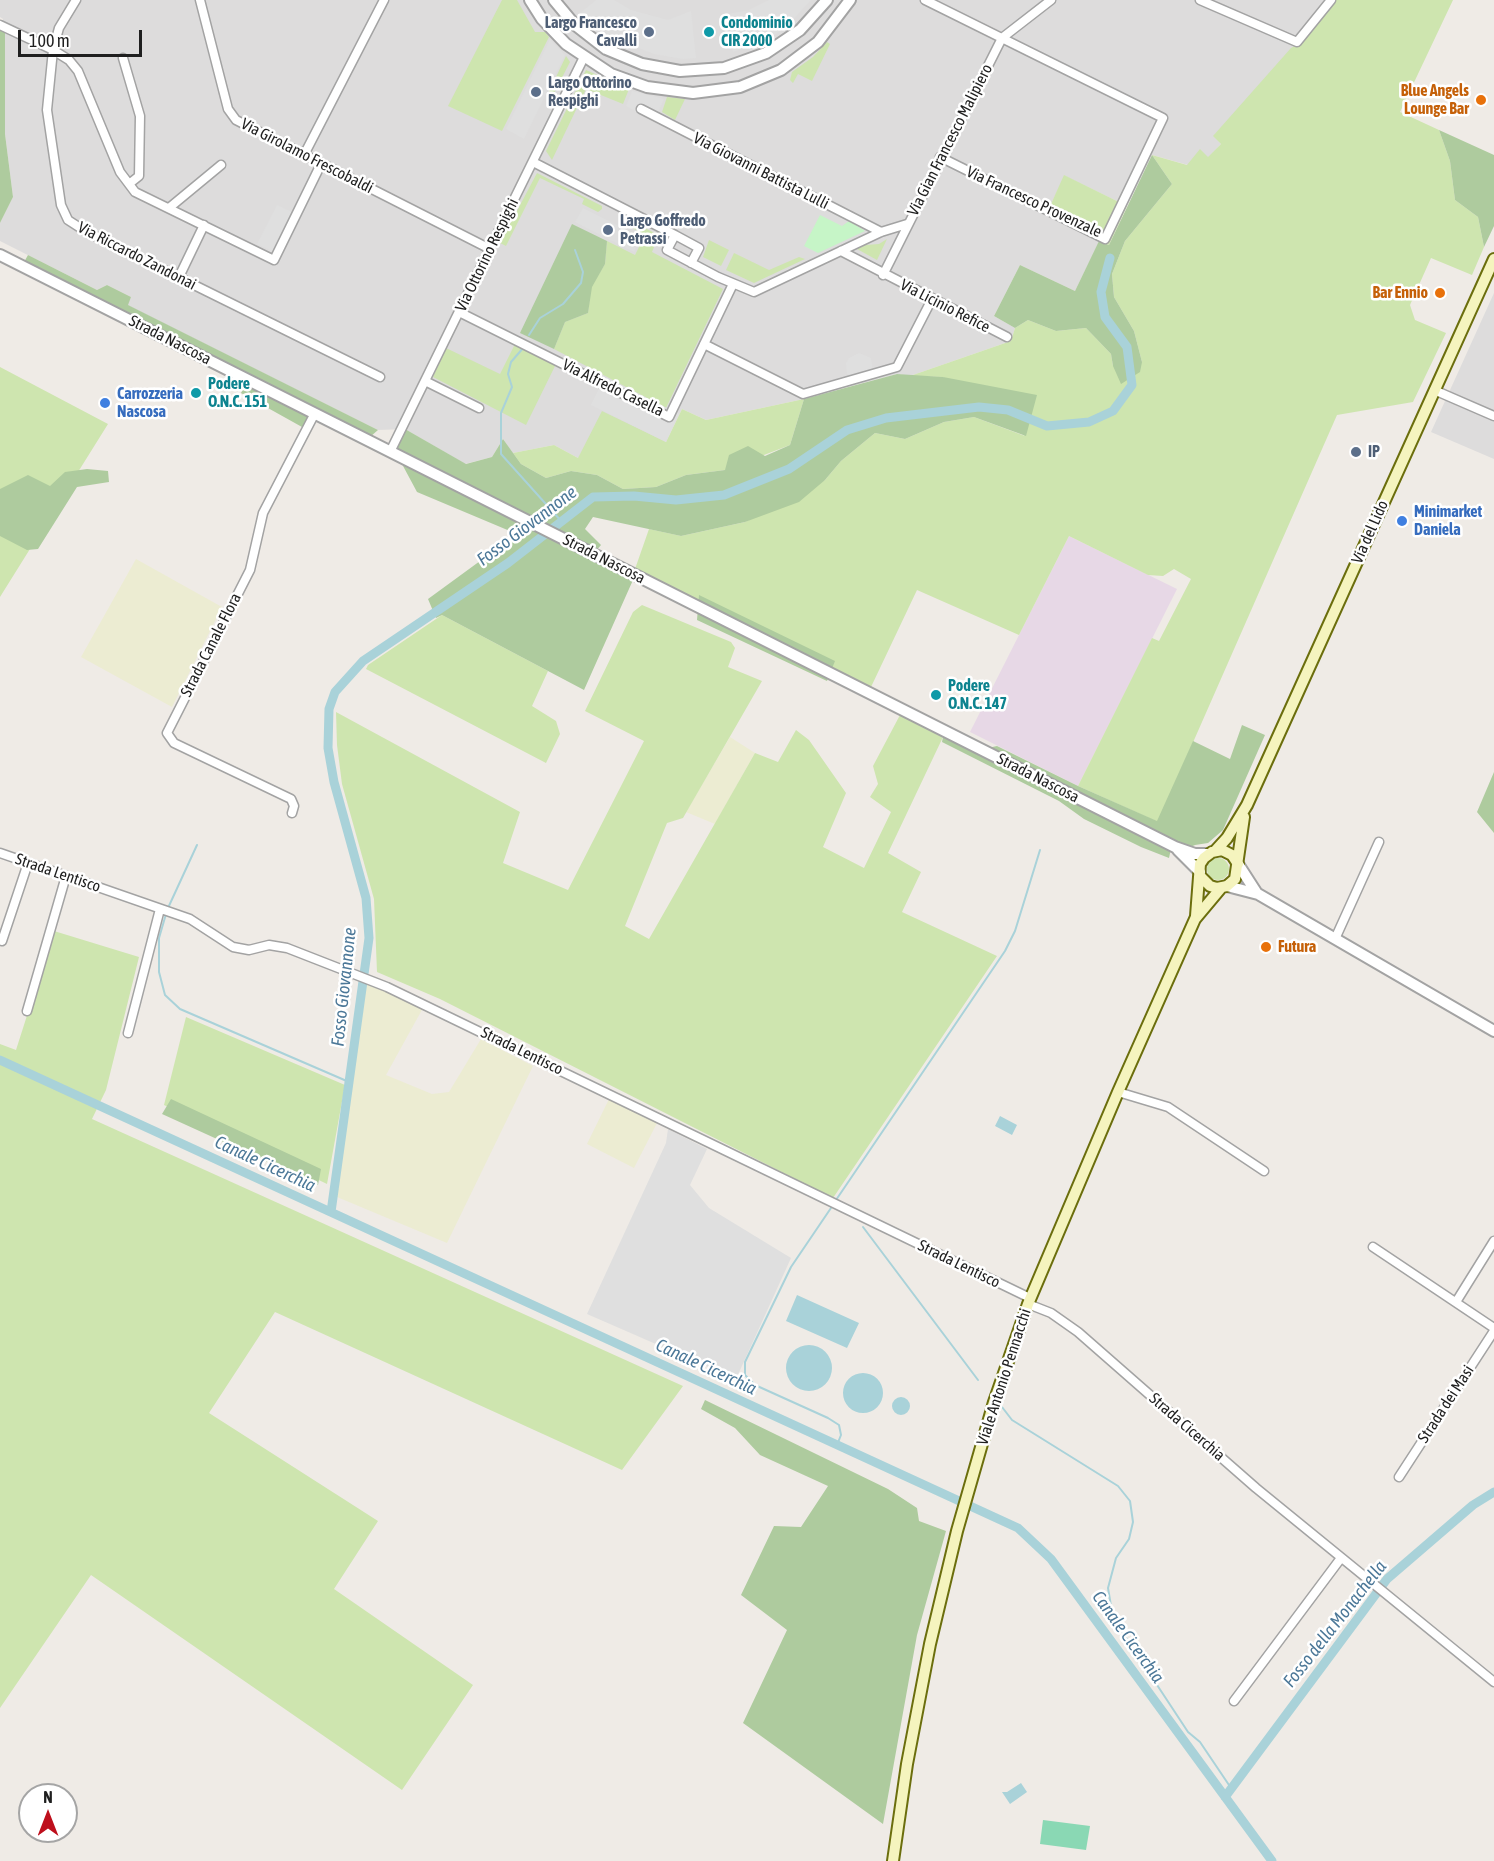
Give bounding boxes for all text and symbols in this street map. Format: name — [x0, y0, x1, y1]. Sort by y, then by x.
place label: Largo Francesco Cavalli — [545, 13, 637, 51]
place label: Condominio CIR 2000 — [721, 13, 793, 51]
scale bar — [21, 18, 146, 56]
marker: Largo Francesco Cavalli — [642, 25, 656, 39]
marker: Condominio CIR 2000 — [702, 25, 716, 39]
text: 100 m — [29, 30, 70, 51]
street label: Via Gian Francesco Malipiero — [903, 61, 997, 219]
place label: Largo Ottorino Respighi — [548, 73, 632, 111]
place label: Blue Angels Lounge Bar — [1401, 81, 1469, 119]
marker: Largo Ottorino Respighi — [529, 85, 543, 99]
marker: Blue Angels Lounge Bar — [1474, 93, 1488, 107]
street label: Via Girolamo Frescobaldi — [238, 114, 376, 198]
street label: Via Giovanni Battista Lulli — [690, 128, 832, 214]
street label: Via Francesco Provenzale — [963, 162, 1105, 242]
street label: Via Ottorino Respighi — [451, 195, 523, 315]
place label: Largo Goffredo Petrassi — [620, 211, 706, 249]
street label: Via Riccardo Zandonai — [74, 218, 200, 294]
marker: Largo Goffredo Petrassi — [601, 223, 615, 237]
street label: Via Licinio Refice — [897, 275, 993, 337]
place label: Bar Ennio — [1373, 283, 1428, 303]
marker: Bar Ennio — [1433, 286, 1447, 300]
street label: Strada Nascosa — [126, 311, 214, 369]
street label: Via Alfredo Casella — [559, 355, 667, 421]
place label: Podere O.N.C. 151 — [208, 374, 267, 412]
place label: Carrozzeria Nascosa — [117, 384, 183, 422]
marker: Podere O.N.C. 151 — [189, 386, 203, 400]
marker: Carrozzeria Nascosa — [98, 396, 112, 410]
place label: IP — [1368, 442, 1380, 462]
marker: IP — [1349, 445, 1363, 459]
water label: Fosso Giovannone — [473, 481, 581, 571]
street label: Via del Lido — [1348, 497, 1392, 567]
place label: Minimarket Daniela — [1414, 502, 1482, 540]
marker: Minimarket Daniela — [1395, 514, 1409, 528]
street label: Strada Nascosa — [560, 530, 648, 588]
street label: Strada Canale Flora — [177, 590, 245, 700]
place label: Podere O.N.C. 147 — [948, 676, 1007, 714]
marker: Podere O.N.C. 147 — [929, 688, 943, 702]
street label: Strada Nascosa — [994, 749, 1082, 807]
street label: Strada Lentisco — [13, 849, 103, 897]
water label: Fosso Giovannone — [327, 927, 361, 1047]
place label: Futura — [1278, 937, 1316, 957]
marker: Futura — [1259, 940, 1273, 954]
street label: Strada Lentisco — [478, 1023, 566, 1079]
water label: Canale Cicerchia — [211, 1131, 319, 1197]
street label: Strada Lentisco — [915, 1236, 1003, 1292]
street label: Viale Antonio Pennacchi — [973, 1306, 1035, 1448]
water label: Canale Cicerchia — [652, 1334, 760, 1400]
street label: Strada dei Masi — [1414, 1362, 1478, 1446]
street label: Strada Cicerchia — [1145, 1389, 1229, 1465]
water label: Fosso della Monachella — [1279, 1556, 1391, 1692]
water label: Canale Cicerchia — [1087, 1587, 1169, 1687]
north arrow — [18, 1783, 78, 1843]
text: N — [43, 1788, 53, 1806]

